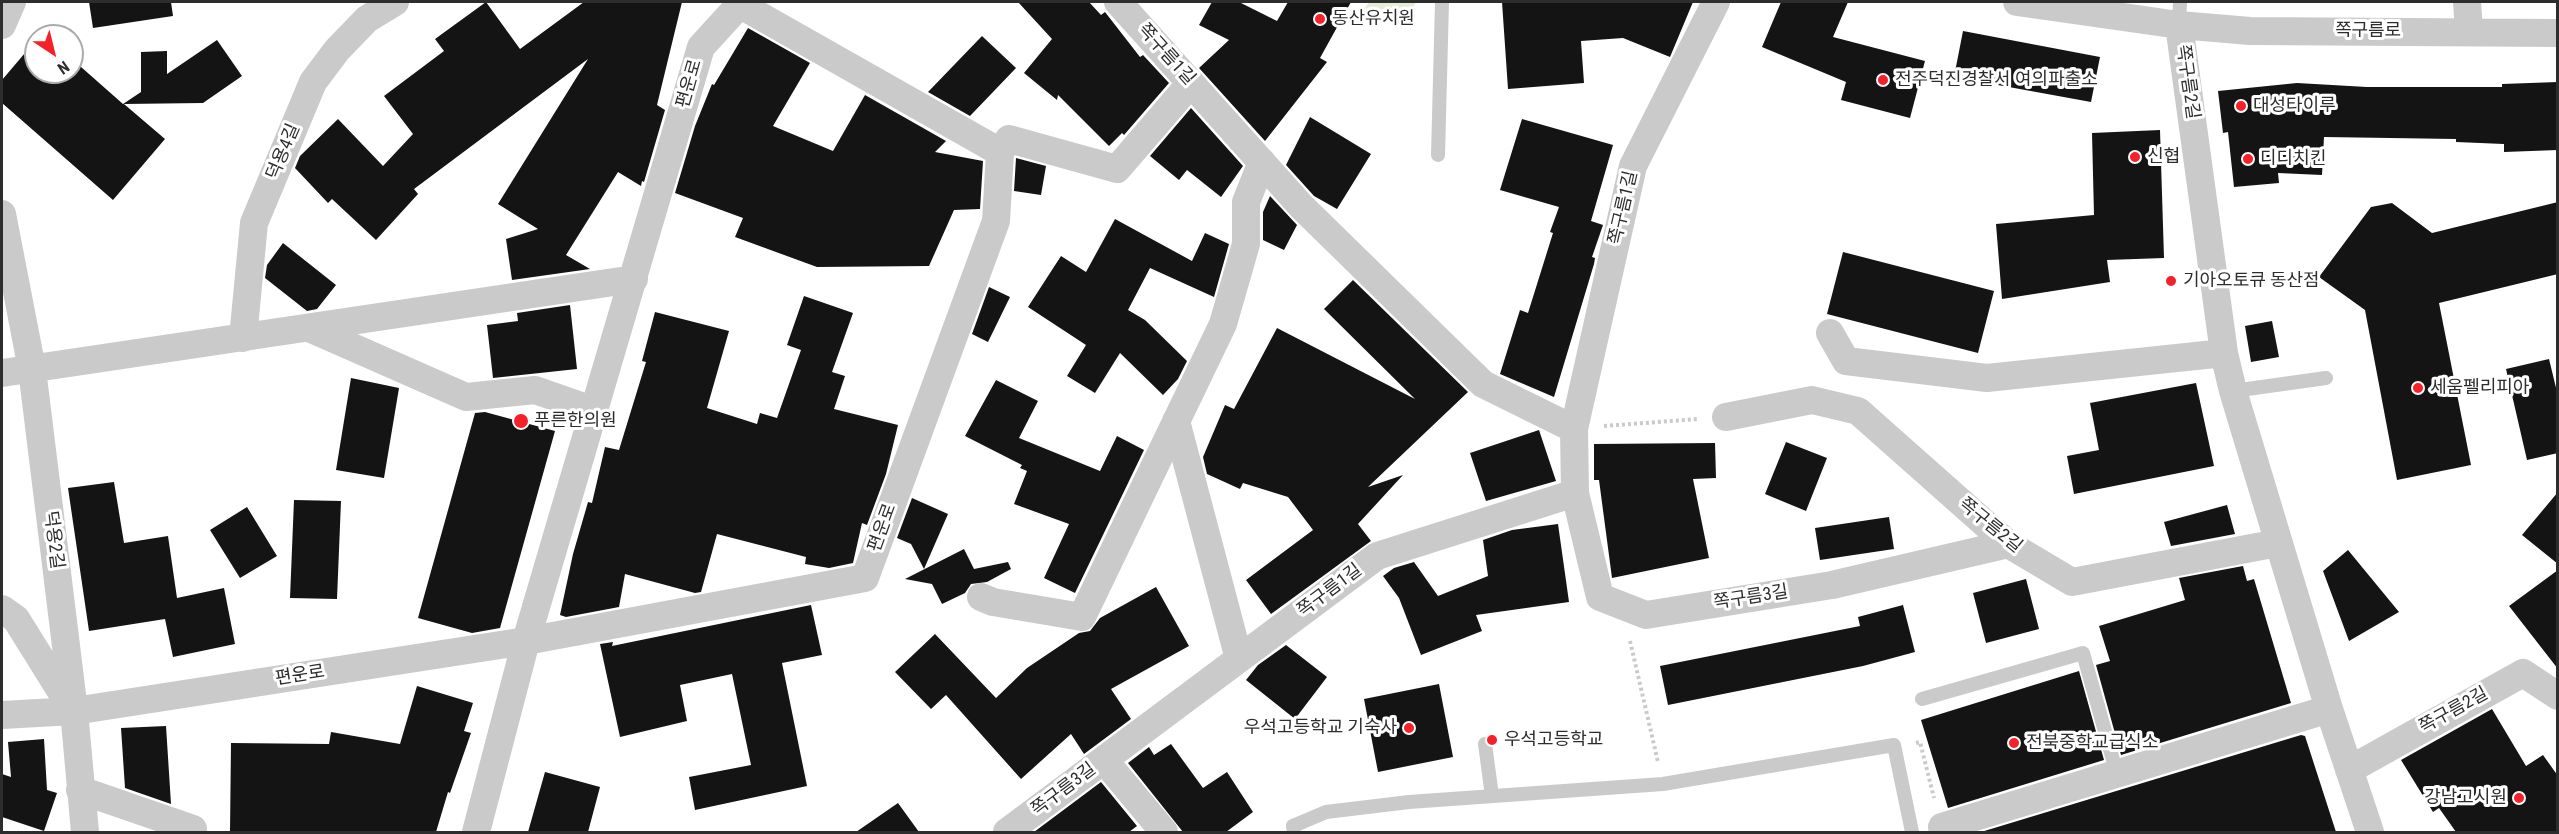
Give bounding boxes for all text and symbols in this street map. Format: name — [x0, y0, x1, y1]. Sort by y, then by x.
place label: 동산유치원 — [1332, 8, 1415, 30]
marker: 동산유치원 — [1313, 12, 1327, 26]
street label: 쪽구름1길 — [1133, 20, 1199, 90]
street label: 쪽구름로 — [2335, 20, 2401, 42]
north arrow — [24, 24, 84, 84]
street label: 쪽구름2길 — [2171, 43, 2203, 121]
text: N — [54, 57, 73, 78]
street label: 편운로 — [673, 57, 707, 111]
place label: 전주덕진경찰서 여의파출소 — [1895, 69, 2098, 91]
marker: 전주덕진경찰서 여의파출소 — [1876, 73, 1890, 87]
place label: 대성타이루 — [2253, 95, 2336, 117]
marker: 대성타이루 — [2234, 99, 2248, 113]
street label: 덕용4길 — [263, 121, 305, 183]
place label: 신협 — [2147, 146, 2180, 168]
place label: 디디치킨 — [2260, 148, 2326, 170]
marker: 신협 — [2128, 150, 2142, 164]
marker: 디디치킨 — [2241, 152, 2255, 166]
street label: 쪽구름1길 — [1605, 169, 1643, 247]
place label: 기아오토큐 동산점 — [2183, 270, 2320, 292]
marker: 기아오토큐 동산점 — [2164, 274, 2178, 288]
place label: 세움펠리피아 — [2430, 377, 2529, 399]
marker: 세움펠리피아 — [2411, 381, 2425, 395]
place label: 푸른한의원 — [534, 410, 617, 432]
marker: 푸른한의원 — [512, 412, 530, 430]
street label: 쪽구름2길 — [1954, 494, 2026, 558]
street label: 편운로 — [864, 501, 902, 555]
street label: 덕용2길 — [39, 510, 67, 570]
street label: 쪽구름1길 — [1294, 560, 1366, 622]
street label: 쪽구름3길 — [1712, 581, 1790, 615]
street label: 편운로 — [274, 661, 326, 691]
street label: 쪽구름2길 — [2416, 683, 2492, 739]
place label: 우석고등학교 기숙사 — [1244, 717, 1397, 739]
marker: 우석고등학교 기숙사 — [1402, 721, 1416, 735]
place label: 우석고등학교 — [1504, 729, 1603, 751]
place label: 전북중학교급식소 — [2026, 732, 2158, 754]
marker: 우석고등학교 — [1485, 733, 1499, 747]
marker: 전북중학교급식소 — [2007, 736, 2021, 750]
street label: 쪽구름3길 — [1028, 759, 1100, 821]
place label: 강남고시원 — [2424, 787, 2507, 809]
marker: 강남고시원 — [2512, 791, 2526, 805]

